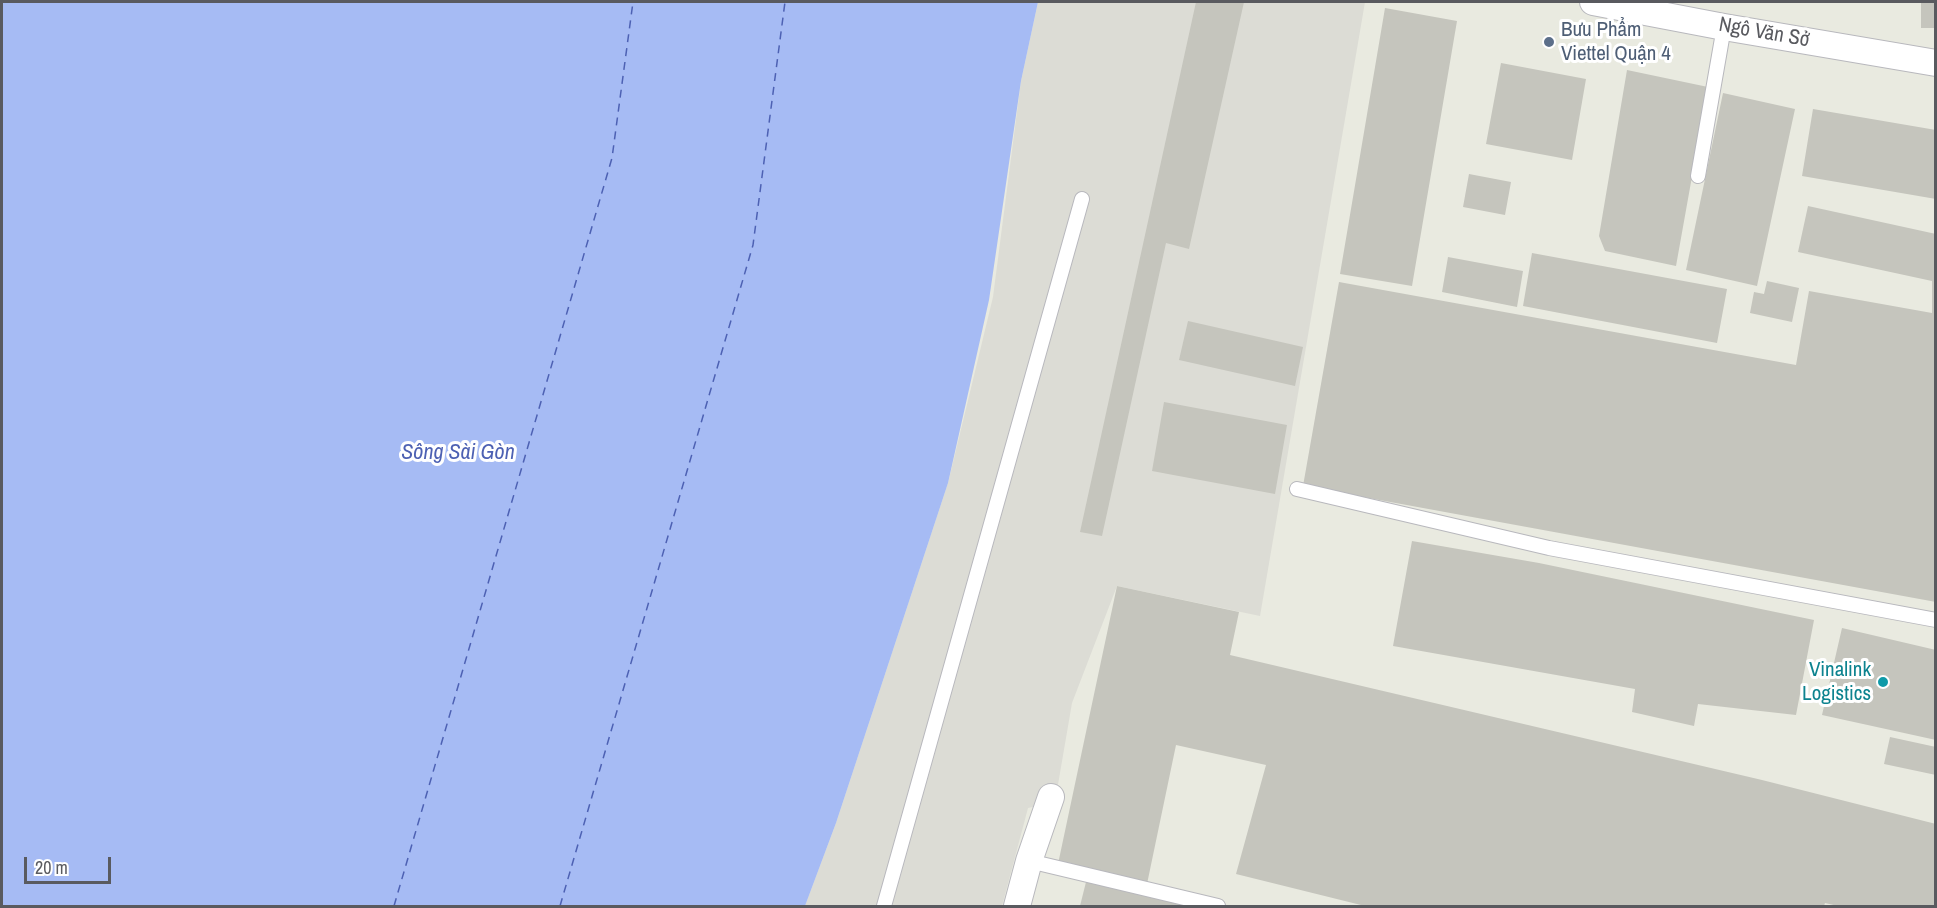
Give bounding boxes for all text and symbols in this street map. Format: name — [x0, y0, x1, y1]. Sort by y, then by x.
street label: Ngô Văn Sở — [1717, 13, 1811, 53]
place label: Bưu Phẩm Viettel Quận 4 — [1561, 17, 1671, 67]
marker: Bưu Phẩm Viettel Quận 4 — [1542, 35, 1556, 49]
water label: Sông Sài Gòn — [401, 440, 515, 466]
place label: Vinalink Logistics — [1802, 657, 1871, 707]
marker: Vinalink Logistics — [1876, 675, 1890, 689]
scale bar — [27, 845, 114, 883]
text: 20 m — [35, 855, 68, 880]

